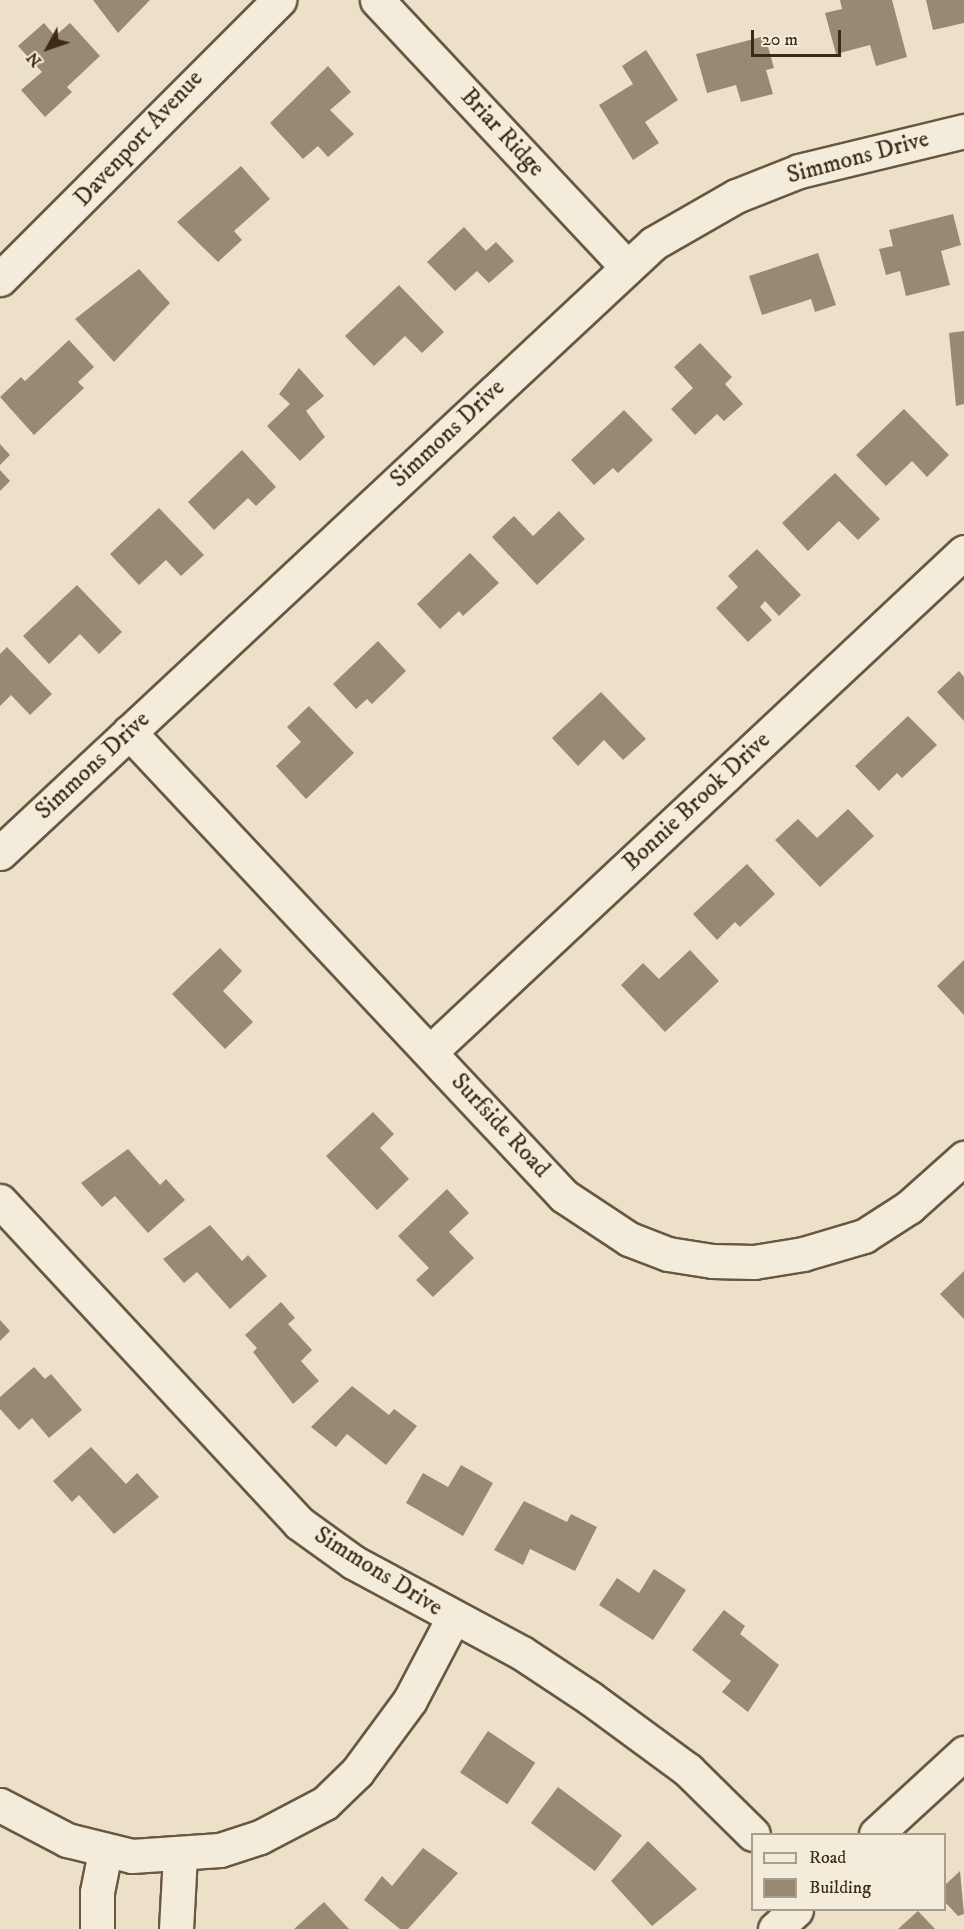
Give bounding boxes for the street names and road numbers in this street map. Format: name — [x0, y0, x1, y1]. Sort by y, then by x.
street label: Davenport Avenue — [69, 65, 209, 213]
street label: Briar Ridge — [454, 83, 550, 183]
street label: Simmons Drive — [784, 125, 932, 191]
street label: Simmons Drive — [385, 374, 511, 494]
street label: Simmons Drive — [30, 706, 156, 826]
street label: Bonnie Brook Drive — [617, 726, 777, 878]
street label: Surfside Road — [445, 1068, 555, 1184]
street label: Simmons Drive — [309, 1521, 447, 1623]

